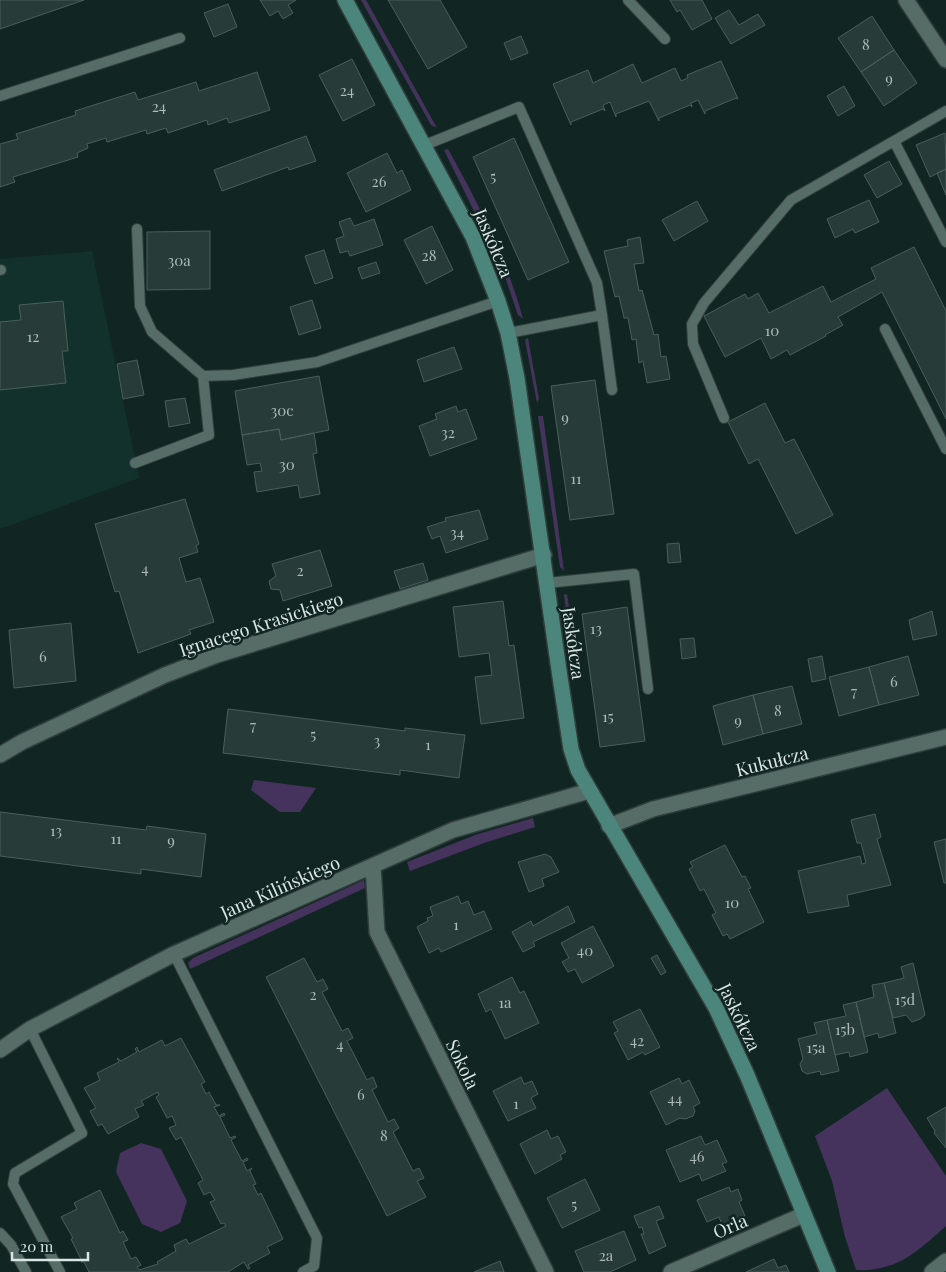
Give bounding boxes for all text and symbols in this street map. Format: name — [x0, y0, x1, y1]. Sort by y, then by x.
house number: 8 — [862, 34, 870, 54]
house number: 9 — [885, 68, 893, 88]
house number: 24 — [340, 80, 354, 100]
house number: 24 — [152, 96, 166, 116]
house number: 5 — [490, 166, 496, 186]
house number: 26 — [372, 171, 387, 191]
street label: Jaskółcza — [468, 204, 519, 281]
house number: 28 — [422, 245, 437, 265]
house number: 30a — [167, 250, 191, 270]
house number: 10 — [765, 320, 779, 340]
house number: 12 — [27, 326, 39, 346]
house number: 30c — [270, 400, 294, 420]
house number: 9 — [561, 407, 569, 427]
house number: 32 — [441, 422, 455, 442]
house number: 30 — [279, 454, 295, 474]
house number: 11 — [570, 468, 582, 488]
house number: 34 — [450, 522, 464, 542]
house number: 4 — [141, 558, 149, 578]
house number: 2 — [296, 560, 304, 580]
street label: Ignacego Krasickiego — [176, 586, 346, 662]
street label: Jaskółcza — [557, 604, 591, 681]
house number: 13 — [590, 618, 602, 638]
house number: 6 — [39, 646, 47, 666]
house number: 6 — [890, 671, 898, 691]
house number: 7 — [851, 681, 857, 701]
house number: 8 — [774, 700, 782, 720]
house number: 15 — [602, 706, 614, 726]
house number: 9 — [734, 710, 742, 730]
house number: 7 — [250, 715, 256, 735]
house number: 5 — [310, 724, 316, 744]
house number: 3 — [374, 730, 381, 750]
house number: 1 — [425, 734, 431, 754]
street label: Kukułcza — [733, 740, 811, 782]
house number: 13 — [50, 820, 62, 840]
house number: 11 — [110, 828, 122, 848]
house number: 9 — [167, 830, 175, 850]
street label: Jana Kilińskiego — [216, 850, 344, 924]
house number: 10 — [725, 892, 739, 912]
house number: 1 — [453, 914, 459, 934]
house number: 40 — [577, 940, 593, 960]
street label: Jaskółcza — [713, 978, 767, 1055]
house number: 2 — [309, 984, 317, 1004]
house number: 15d — [895, 989, 915, 1009]
house number: 1a — [498, 992, 512, 1012]
house number: 15b — [835, 1019, 855, 1039]
house number: 42 — [630, 1030, 644, 1050]
house number: 4 — [336, 1034, 344, 1054]
street label: Sokola — [441, 1035, 485, 1093]
house number: 15a — [806, 1037, 826, 1057]
house number: 6 — [357, 1084, 365, 1104]
house number: 44 — [668, 1088, 682, 1108]
house number: 1 — [513, 1093, 519, 1113]
house number: 8 — [380, 1125, 388, 1145]
house number: 46 — [689, 1146, 705, 1166]
house number: 5 — [571, 1194, 577, 1214]
street label: Orla — [709, 1208, 751, 1244]
scale bar — [12, 1230, 89, 1262]
text: 20 m — [20, 1236, 54, 1256]
house number: 2a — [599, 1245, 614, 1265]

